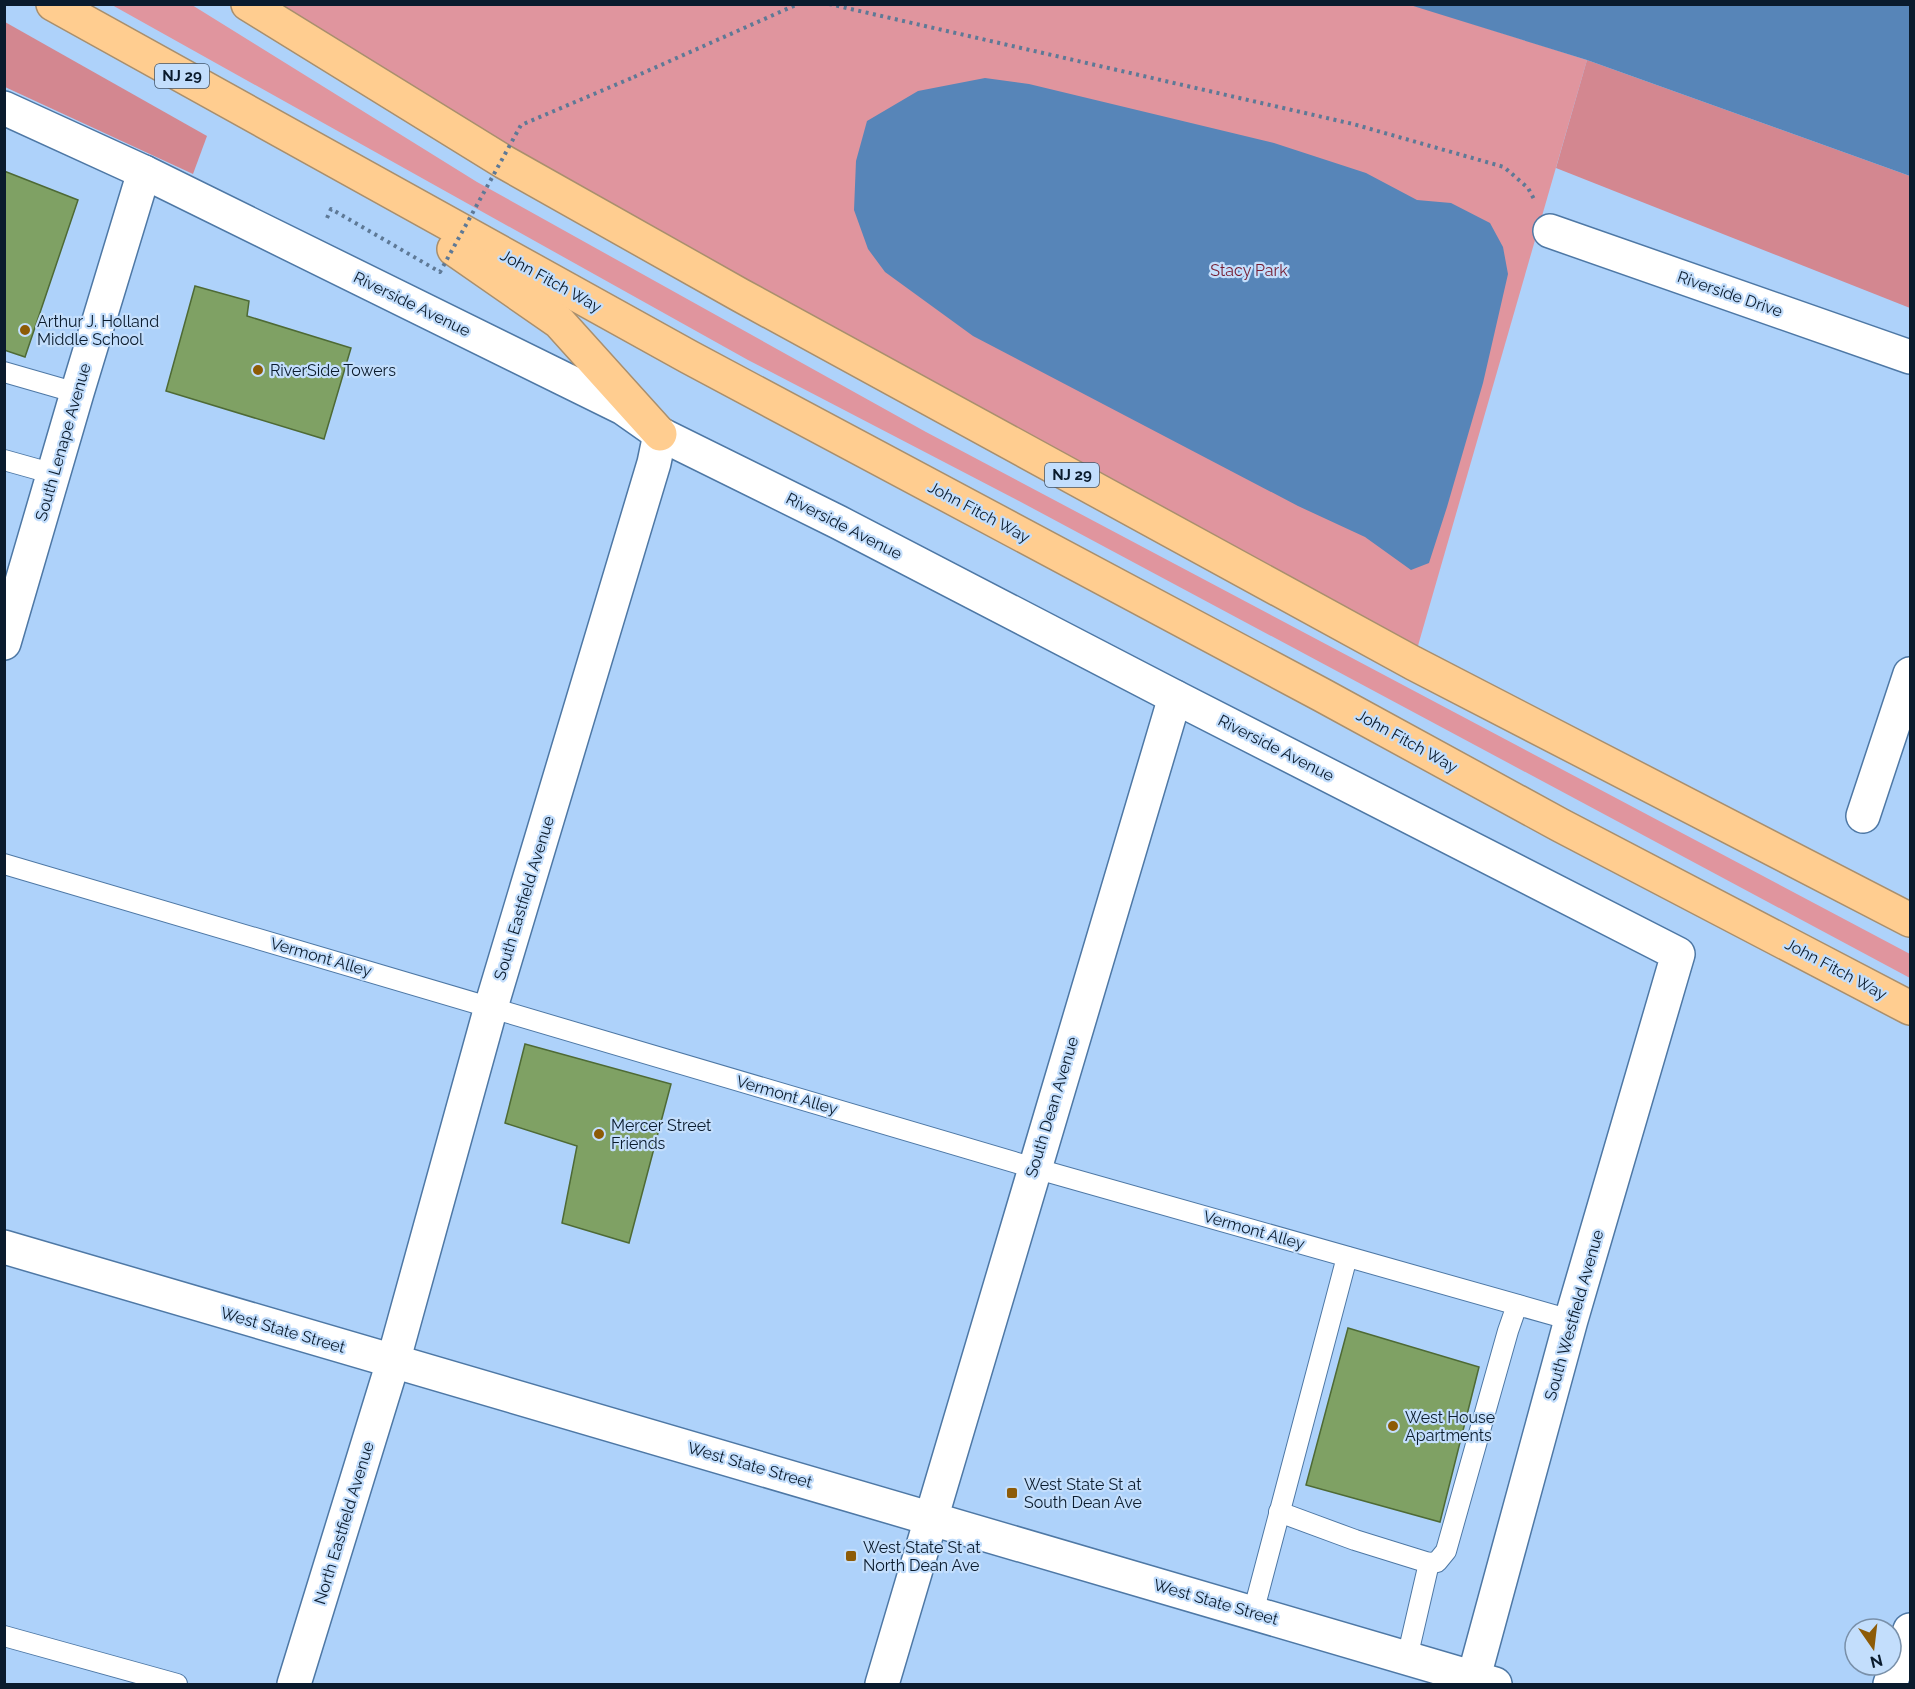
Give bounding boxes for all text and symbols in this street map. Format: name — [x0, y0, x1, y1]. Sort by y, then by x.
road number: NJ 29 — [155, 64, 209, 88]
street label: John Fitch Way — [497, 245, 605, 317]
park label: Stacy Park — [1210, 261, 1288, 280]
street label: Riverside Drive — [1675, 267, 1785, 321]
street label: Riverside Avenue — [351, 268, 473, 340]
place label: Arthur J. Holland Middle School — [37, 312, 159, 349]
marker: Arthur J. Holland Middle School — [18, 323, 32, 337]
street label: South Lenape Avenue — [31, 361, 95, 523]
place label: RiverSide Towers — [270, 361, 396, 380]
marker: RiverSide Towers — [251, 363, 265, 377]
road number: NJ 29 — [1045, 463, 1099, 487]
street label: John Fitch Way — [925, 477, 1033, 547]
street label: Riverside Avenue — [783, 489, 905, 563]
street label: John Fitch Way — [1353, 705, 1461, 777]
street label: Riverside Avenue — [1215, 711, 1337, 785]
street label: South Eastfield Avenue — [490, 814, 558, 982]
street label: Vermont Alley — [268, 933, 374, 981]
street label: John Fitch Way — [1782, 934, 1890, 1004]
street label: South Dean Avenue — [1022, 1034, 1082, 1180]
street label: Vermont Alley — [734, 1071, 840, 1119]
place label: Mercer Street Friends — [611, 1116, 712, 1153]
marker: Mercer Street Friends — [592, 1127, 606, 1141]
street label: Vermont Alley — [1201, 1206, 1307, 1254]
street label: South Westfield Avenue — [1541, 1228, 1607, 1402]
street label: West State Street — [218, 1303, 348, 1357]
place label: West House Apartments — [1405, 1408, 1495, 1445]
marker: West House Apartments — [1386, 1419, 1400, 1433]
street label: West State Street — [685, 1438, 815, 1492]
street label: North Eastfield Avenue — [310, 1439, 378, 1607]
place label: West State St at South Dean Ave — [1024, 1475, 1142, 1512]
marker: West State St at South Dean Ave — [1005, 1486, 1019, 1500]
place label: West State St at North Dean Ave — [863, 1538, 981, 1575]
marker: West State St at North Dean Ave — [844, 1549, 858, 1563]
street label: West State Street — [1151, 1575, 1281, 1629]
north arrow — [1843, 1617, 1903, 1677]
text: N — [1868, 1650, 1885, 1672]

